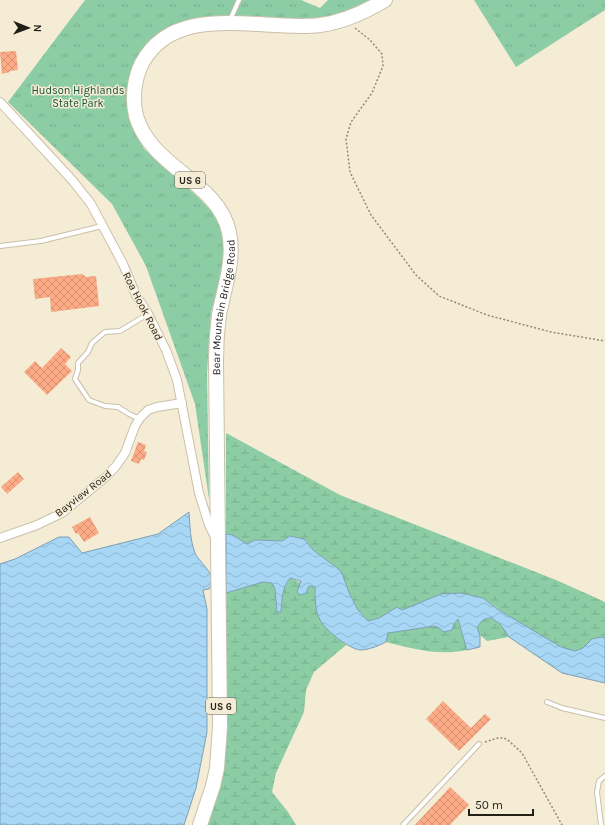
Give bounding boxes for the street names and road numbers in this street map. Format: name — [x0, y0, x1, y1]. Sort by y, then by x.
road number: US 6 — [175, 172, 205, 188]
street label: Bear Mountain Bridge Road — [210, 239, 238, 375]
street label: Roa Hook Road — [120, 270, 165, 343]
street label: Bayview Road — [52, 467, 114, 520]
road number: US 6 — [206, 698, 236, 714]

